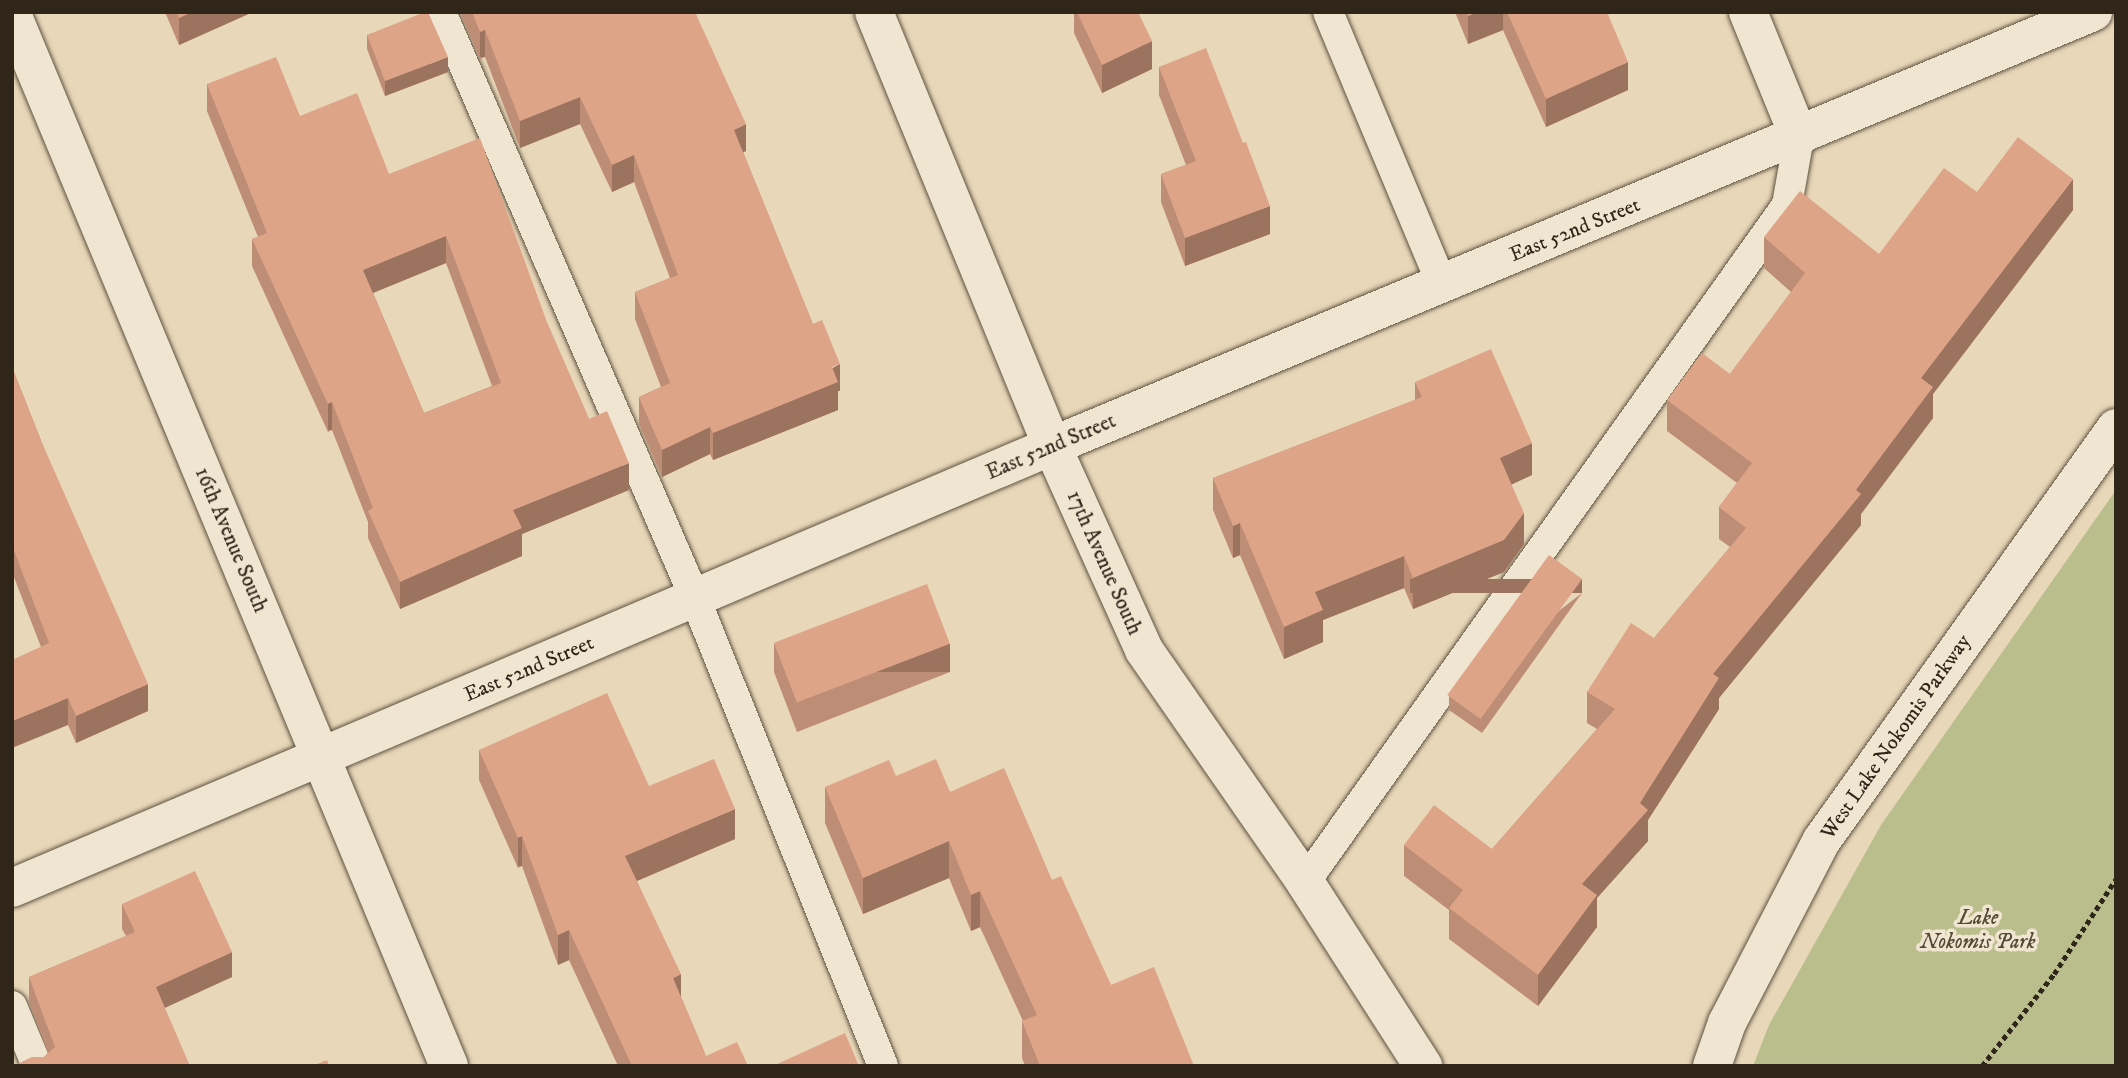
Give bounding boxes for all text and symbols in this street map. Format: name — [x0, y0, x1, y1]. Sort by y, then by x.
street label: East 52nd Street — [1506, 192, 1644, 268]
street label: East 52nd Street — [982, 408, 1120, 486]
street label: 16th Avenue South — [189, 464, 273, 616]
street label: 17th Avenue South — [1061, 487, 1147, 639]
street label: East 52nd Street — [460, 630, 598, 708]
street label: West Lake Nokomis Parkway — [1816, 630, 1976, 844]
park label: Lake Nokomis Park — [1920, 905, 2036, 955]

